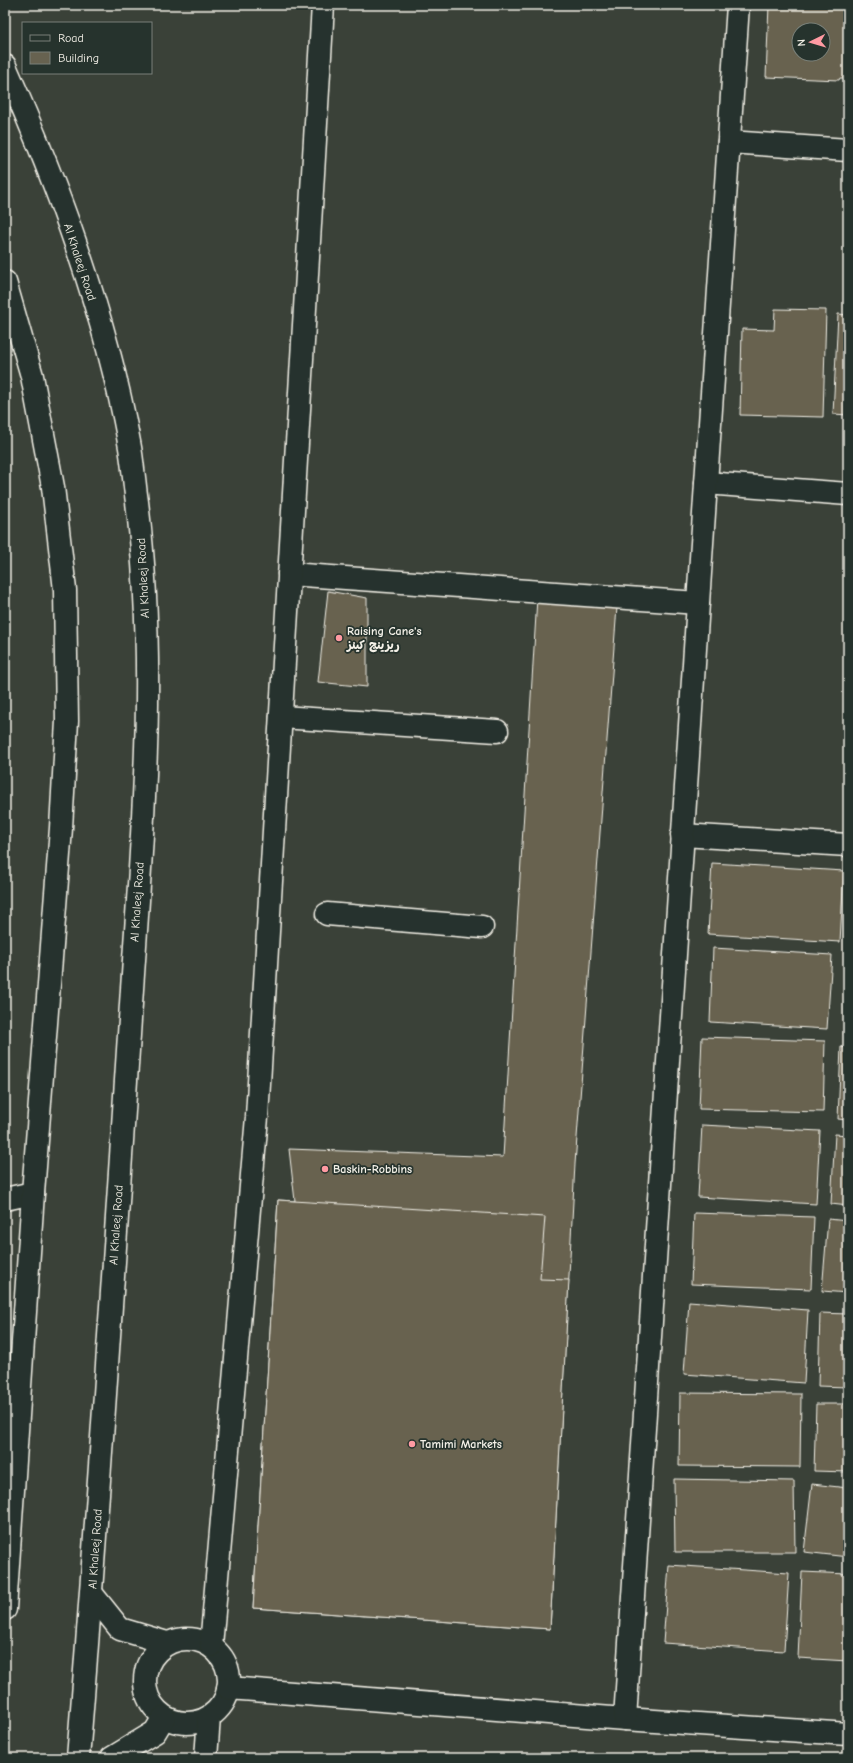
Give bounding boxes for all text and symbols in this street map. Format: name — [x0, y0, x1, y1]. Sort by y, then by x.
legend — [22, 22, 152, 74]
north arrow — [791, 22, 831, 62]
text: Road — [58, 31, 84, 45]
text: N — [795, 39, 808, 47]
text: Building — [58, 51, 99, 65]
street label: Al Khaleej Road — [61, 222, 99, 302]
street label: Al Khaleej Road — [134, 538, 152, 618]
place label: Raising Cane's ريزينج كينز — [346, 624, 422, 653]
marker: Raising Cane's ريزينج كينز — [334, 633, 344, 643]
street label: Al Khaleej Road — [127, 861, 147, 943]
place label: Baskin-Robbins — [333, 1162, 412, 1176]
marker: Baskin-Robbins — [320, 1164, 330, 1174]
street label: Al Khaleej Road — [106, 1184, 126, 1266]
place label: Tamimi Markets — [420, 1437, 502, 1451]
marker: Tamimi Markets — [407, 1439, 417, 1449]
street label: Al Khaleej Road — [85, 1508, 105, 1590]

